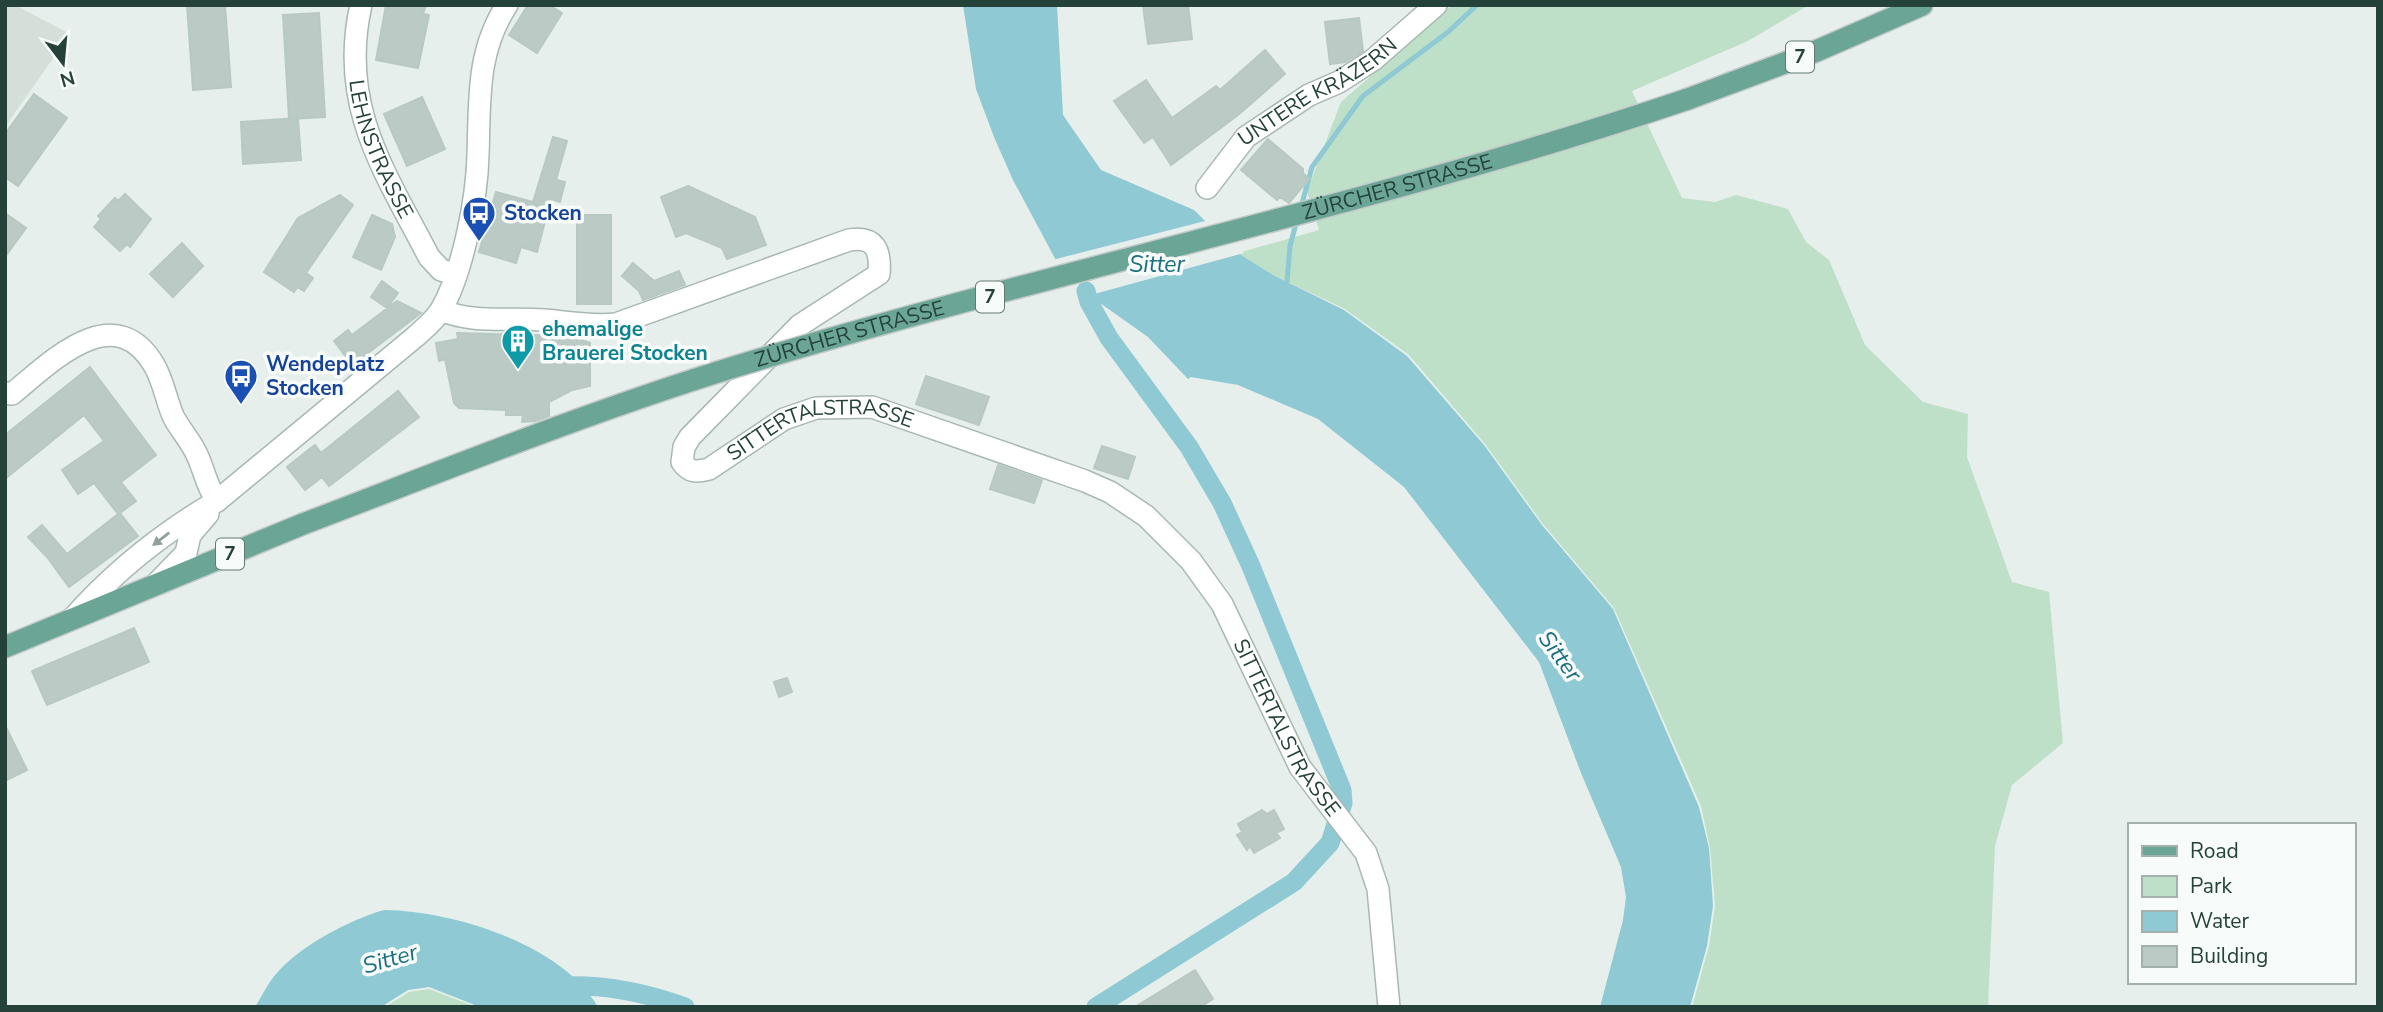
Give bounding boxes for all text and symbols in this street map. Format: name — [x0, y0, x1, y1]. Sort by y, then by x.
north arrow — [28, 28, 98, 98]
street label: UNTERE KRÄZERN — [1232, 31, 1403, 153]
road number: 7 — [1786, 41, 1814, 72]
text: N — [57, 64, 78, 93]
street label: LEHNSTRASSE — [342, 78, 420, 223]
street label: ZÜRCHER STRASSE — [1299, 147, 1495, 226]
bus stop icon: Stocken — [460, 194, 498, 243]
place label: Stocken — [504, 199, 582, 227]
water label: Sitter — [1129, 249, 1186, 280]
road number: 7 — [976, 282, 1004, 312]
street label: ZÜRCHER STRASSE — [751, 294, 947, 374]
place label: ehemalige Brauerei Stocken — [542, 315, 708, 367]
building icon: ehemalige Brauerei Stocken — [499, 322, 537, 371]
place label: Wendeplatz Stocken — [266, 350, 385, 402]
bus stop icon: Wendeplatz Stocken — [222, 357, 260, 406]
street label: SITTERTALSTRASSE — [721, 393, 918, 467]
one-way arrow — [152, 532, 170, 546]
road number: 7 — [216, 538, 244, 569]
water label: Sitter — [1531, 624, 1589, 688]
street label: SITTERTALSTRASSE — [1227, 634, 1347, 822]
legend — [2128, 823, 2355, 984]
text: Road — [2190, 837, 2239, 865]
text: Park — [2190, 872, 2232, 900]
text: Water — [2190, 907, 2249, 935]
water label: Sitter — [359, 936, 422, 982]
text: Building — [2190, 942, 2268, 970]

